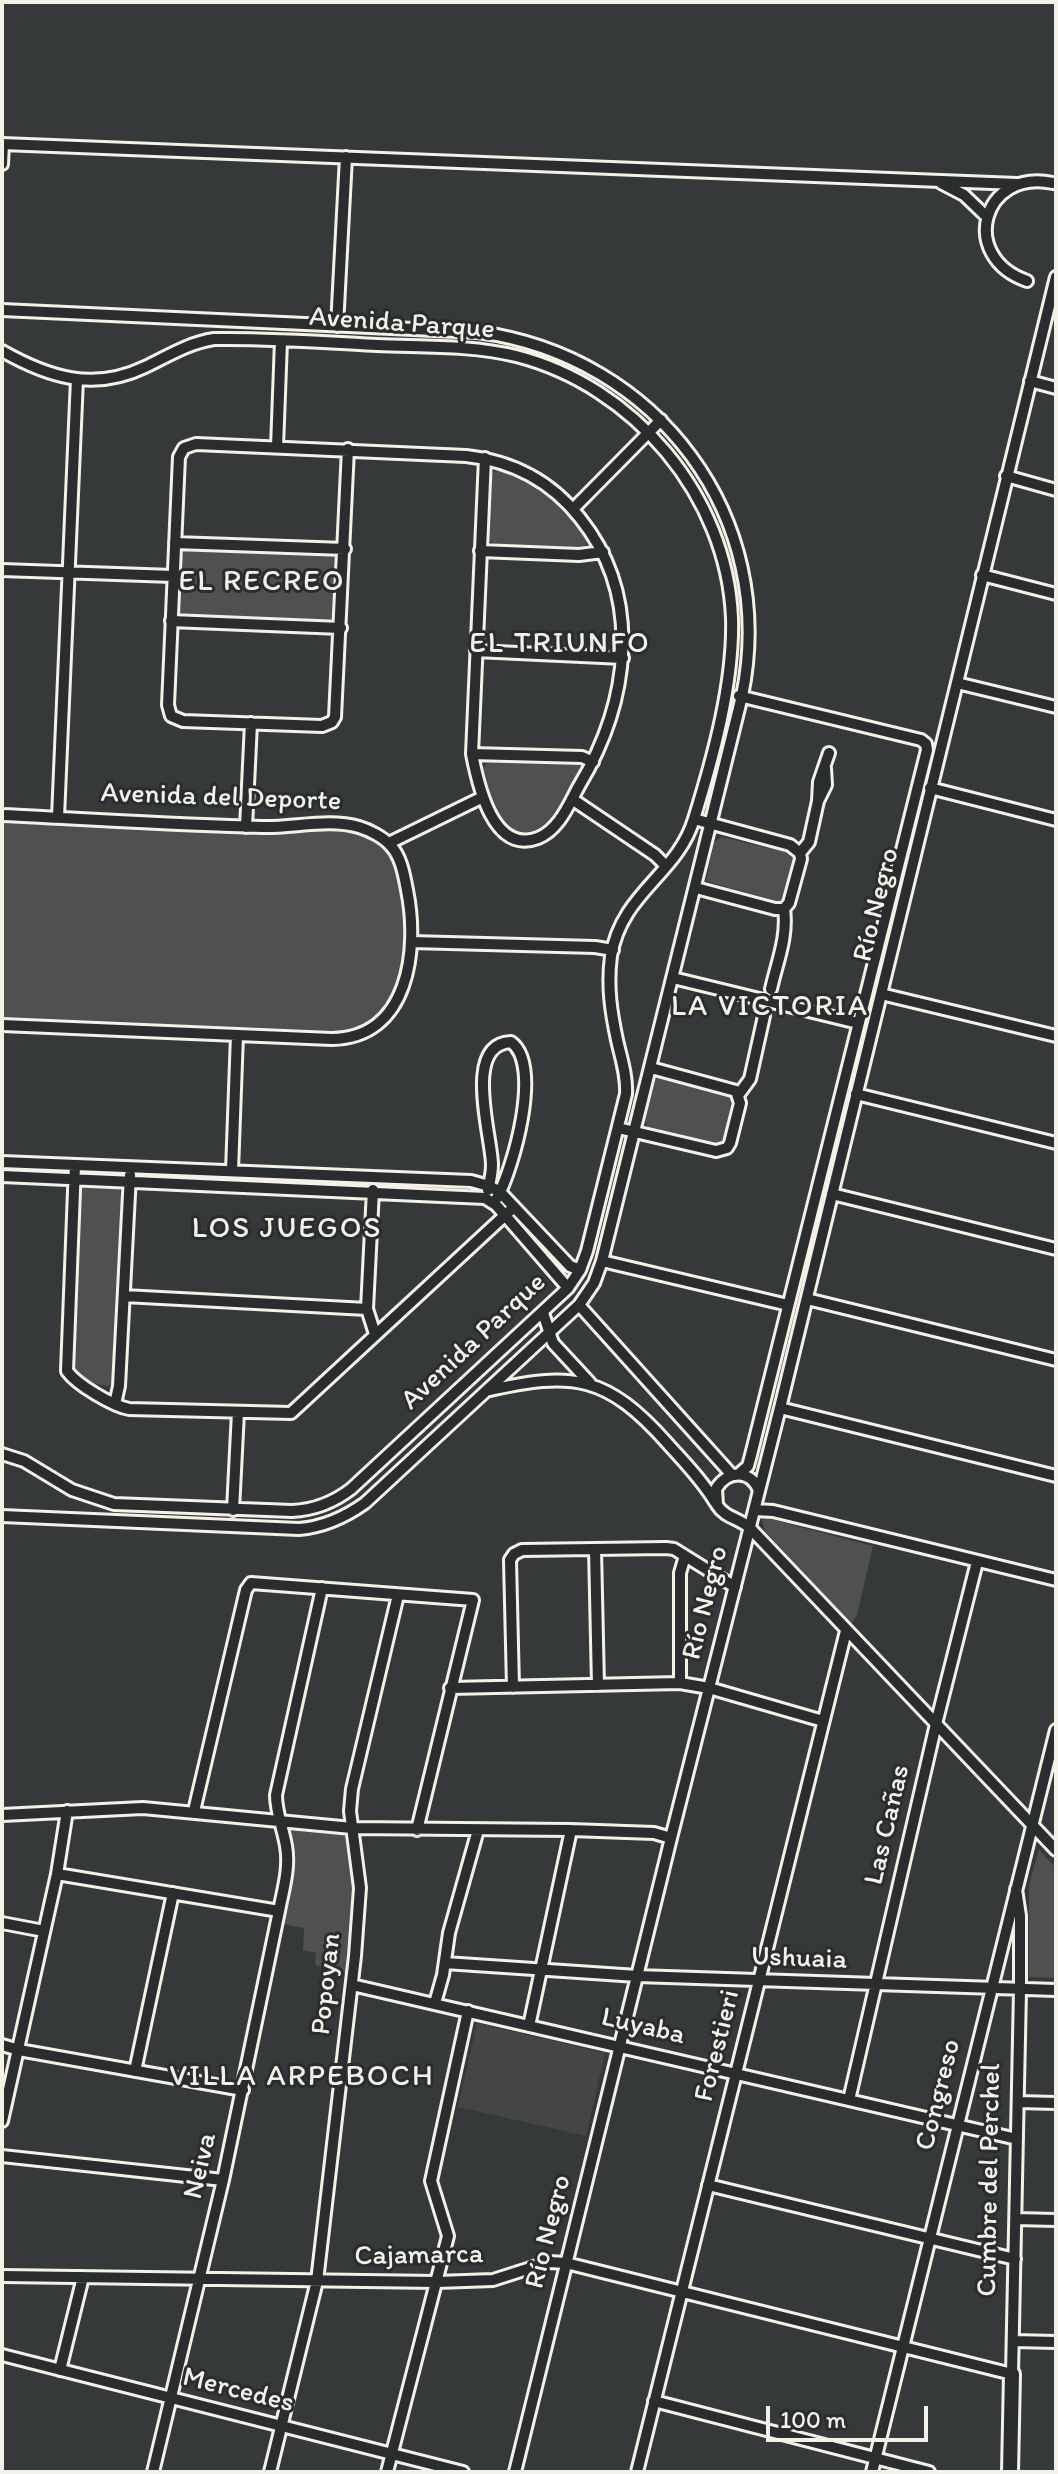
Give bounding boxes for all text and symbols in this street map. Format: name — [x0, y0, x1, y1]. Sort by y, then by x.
street label: Avenida Parque — [308, 301, 496, 347]
district label: EL RECREO — [178, 564, 346, 600]
district label: EL TRIUNFO — [469, 626, 651, 662]
street label: Avenida del Deporte — [100, 777, 342, 819]
street label: Río Negro — [847, 845, 907, 965]
district label: LA VICTORIA — [671, 989, 869, 1025]
district label: LOS JUEGOS — [192, 1211, 382, 1247]
street label: Avenida Parque — [395, 1266, 553, 1418]
street label: Río Negro — [676, 1543, 736, 1663]
street label: Las Cañas — [858, 1762, 918, 1888]
street label: Popoyan — [305, 1931, 349, 2037]
street label: Ushuaia — [750, 1941, 848, 1977]
street label: Forestieri — [688, 1987, 748, 2105]
street label: Luyaba — [598, 2001, 688, 2053]
street label: Congreso — [909, 2036, 969, 2154]
district label: VILLA ARPEBOCH — [169, 2059, 435, 2095]
street label: Cumbre del Perchel — [971, 2063, 1009, 2297]
street label: Neiva — [177, 2130, 225, 2202]
street label: Río Negro — [519, 2172, 579, 2292]
street label: Cajamarca — [354, 2238, 484, 2274]
street label: Mercedes — [179, 2361, 297, 2421]
scale bar — [770, 2390, 932, 2440]
text: 100 m — [780, 2405, 846, 2434]

